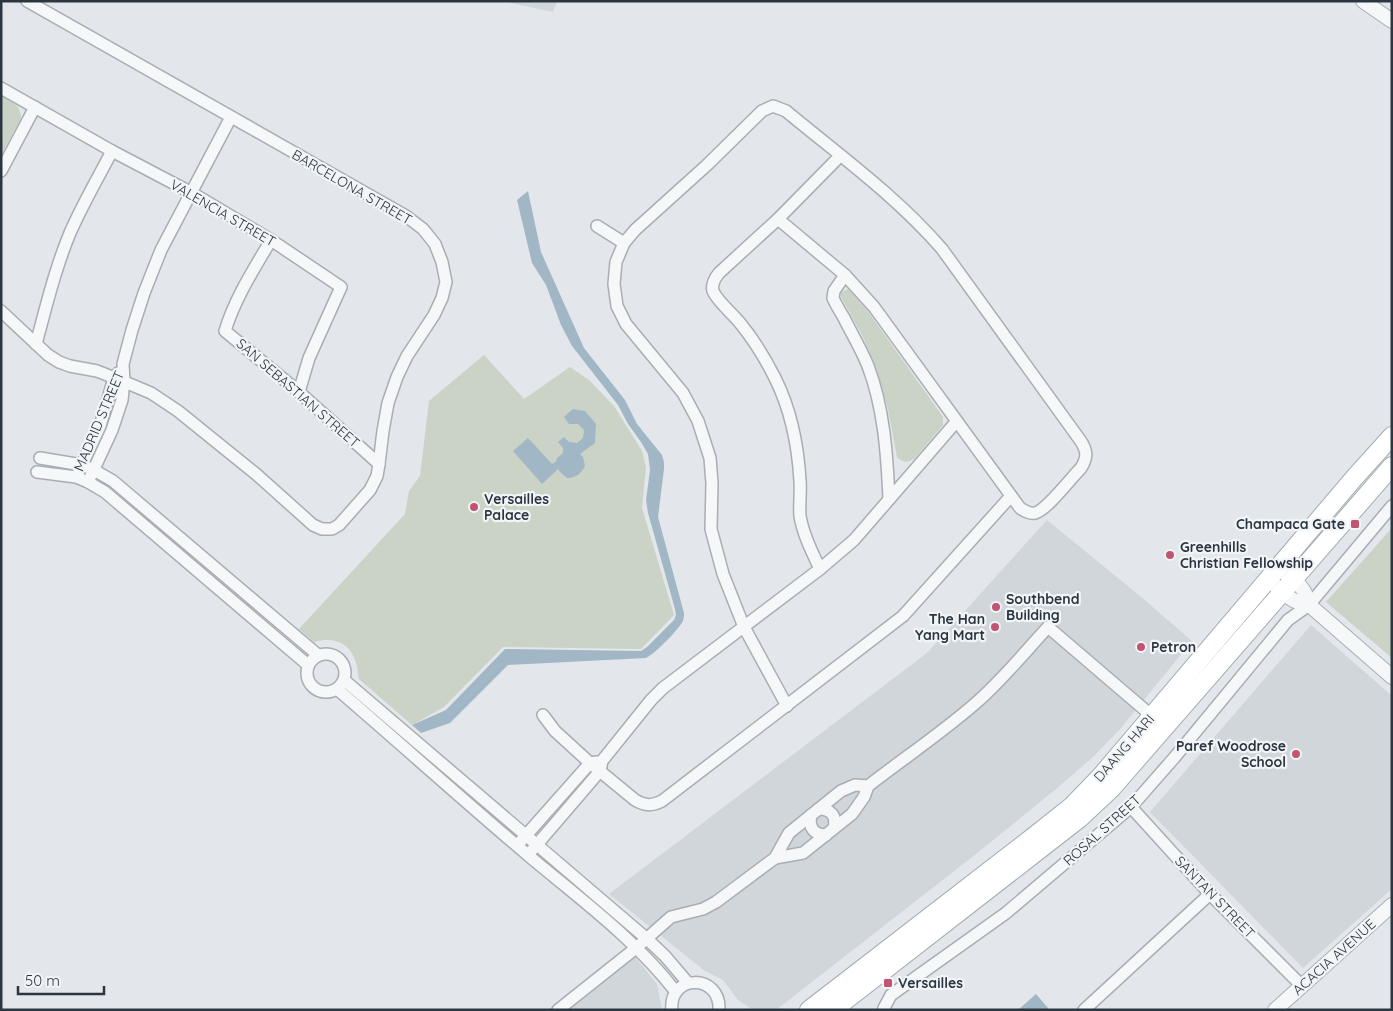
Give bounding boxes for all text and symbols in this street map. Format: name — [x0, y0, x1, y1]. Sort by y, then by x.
street label: BARCELONA STREET — [289, 145, 415, 229]
street label: VALENCIA STREET — [167, 175, 279, 251]
street label: SAN SEBASTIAN STREET — [233, 334, 363, 452]
street label: MADRID STREET — [70, 368, 128, 474]
place label: Versailles Palace — [484, 490, 549, 524]
marker: Versailles Palace — [468, 501, 480, 513]
place label: Champaca Gate — [1236, 515, 1345, 533]
marker: Champaca Gate — [1349, 518, 1361, 530]
place label: Greenhills Christian Fellowship — [1180, 538, 1313, 572]
marker: Greenhills Christian Fellowship — [1164, 549, 1176, 561]
place label: Southbend Building — [1006, 590, 1079, 624]
marker: Southbend Building — [990, 601, 1002, 613]
place label: The Han Yang Mart — [915, 610, 985, 644]
marker: The Han Yang Mart — [989, 621, 1001, 633]
place label: Petron — [1151, 638, 1196, 656]
marker: Petron — [1135, 641, 1147, 653]
street label: DAANG HARI — [1090, 710, 1158, 786]
place label: Paref Woodrose School — [1176, 737, 1286, 771]
marker: Paref Woodrose School — [1290, 748, 1302, 760]
street label: ROSAL STREET — [1059, 790, 1145, 870]
street label: SANTAN STREET — [1171, 852, 1259, 942]
street label: ACACIA AVENUE — [1289, 915, 1379, 999]
scale bar — [18, 964, 104, 996]
text: 50 m — [25, 971, 60, 990]
place label: Versailles — [898, 974, 963, 992]
marker: Versailles — [882, 977, 894, 989]

